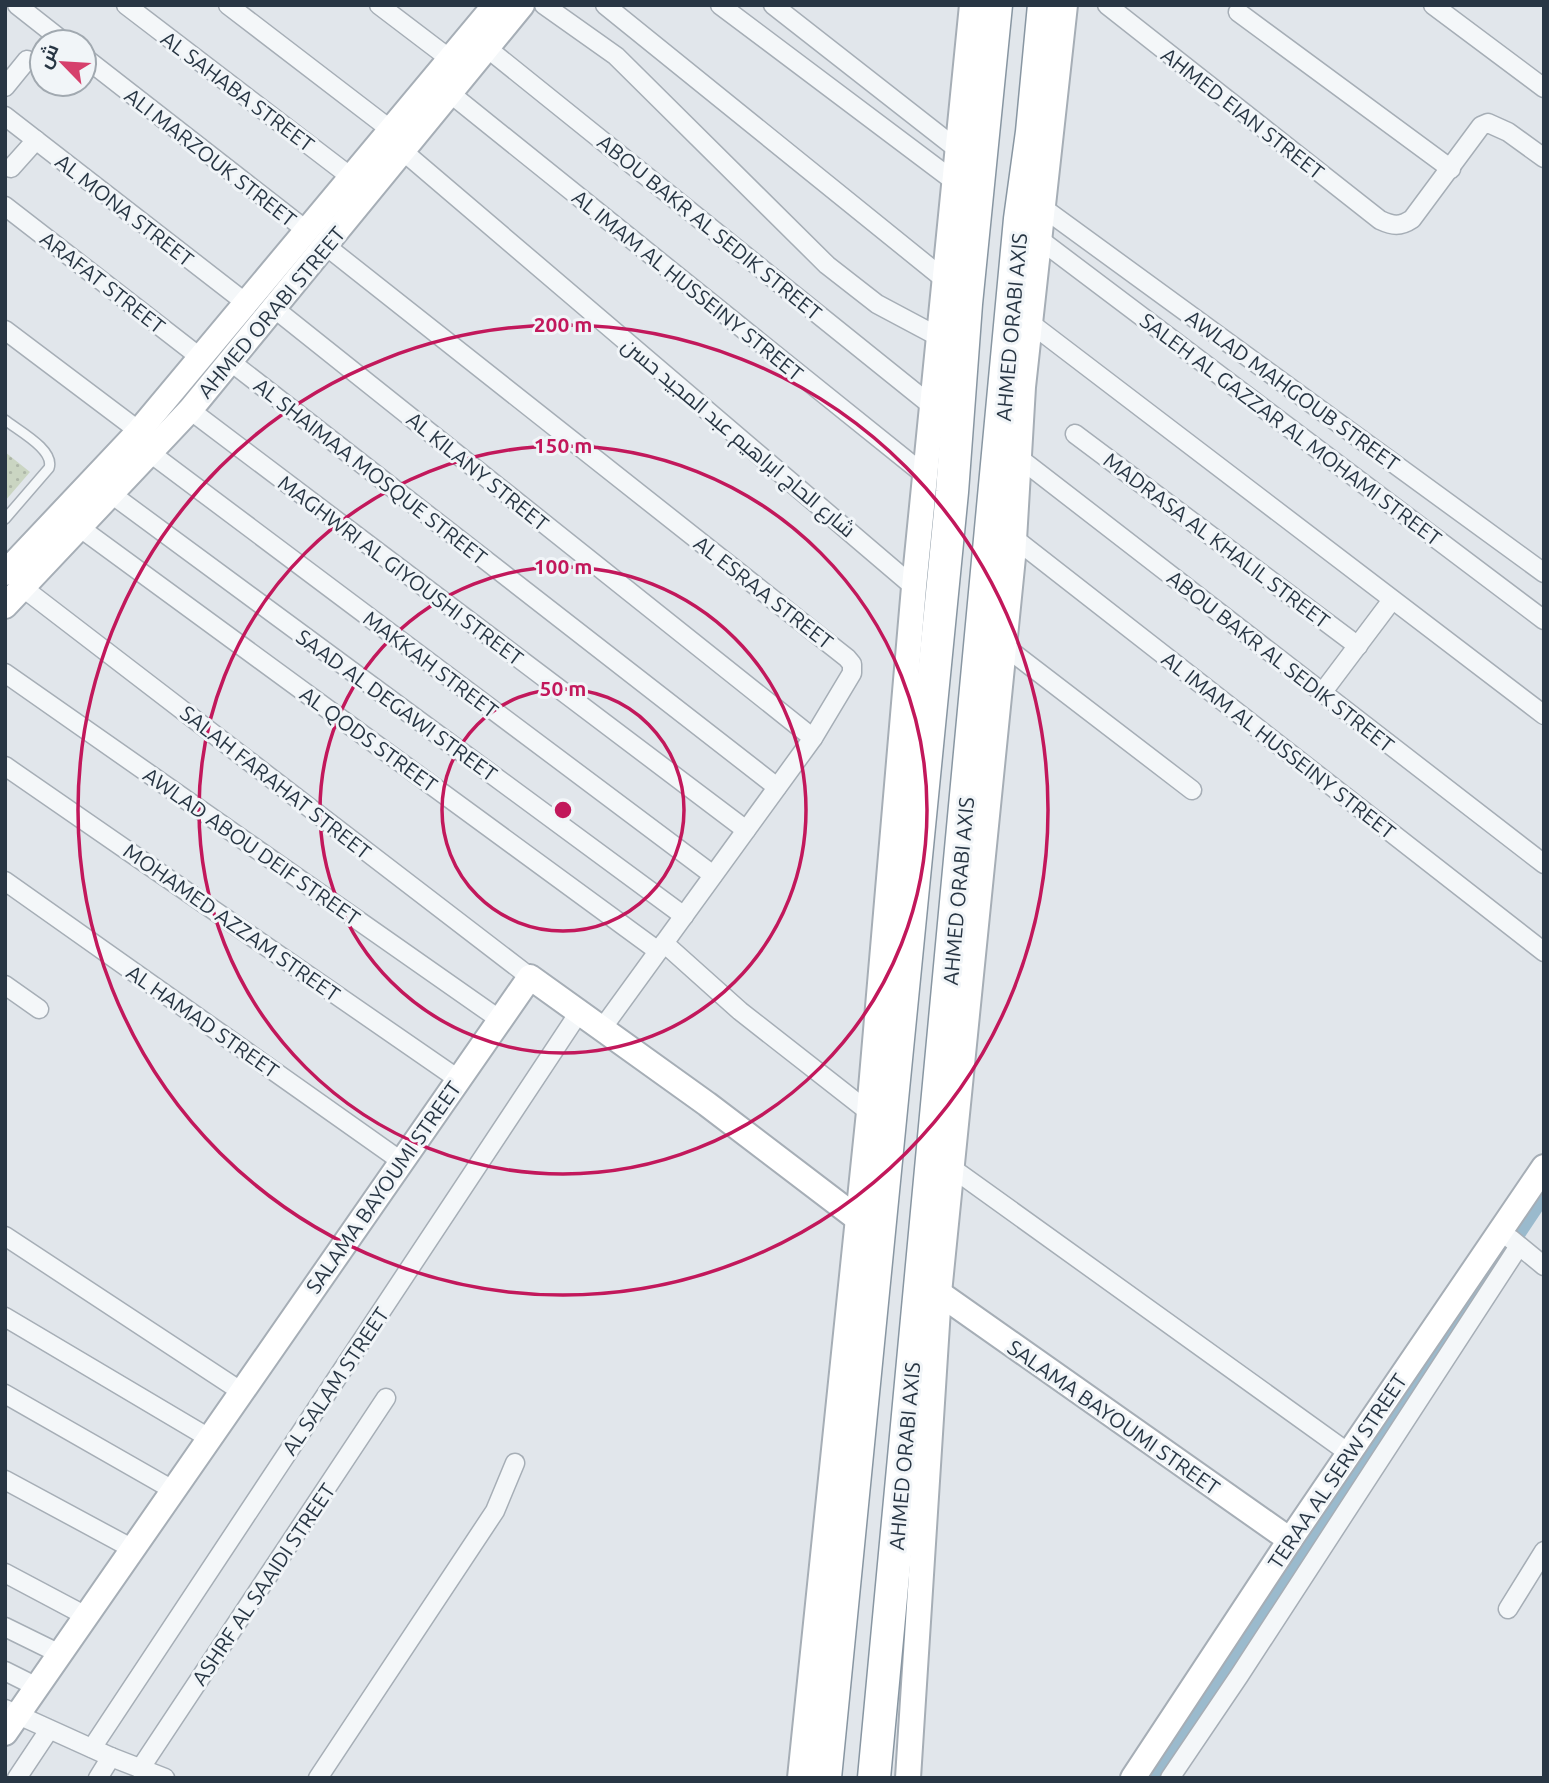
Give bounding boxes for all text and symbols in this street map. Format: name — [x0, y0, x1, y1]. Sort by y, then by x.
street label: AL SAHABA STREET — [157, 26, 319, 156]
north arrow — [28, 28, 98, 98]
text: ش — [32, 40, 64, 72]
street label: AHMED EIAN STREET — [1157, 42, 1329, 184]
street label: ALI MARZOUK STREET — [121, 83, 302, 231]
street label: ABOU BAKR AL SEDIK STREET — [593, 129, 827, 325]
street label: AL MONA STREET — [51, 149, 199, 271]
street label: AL IMAM AL HUSSEINY STREET — [568, 185, 808, 386]
street label: AHMED ORABI STREET — [192, 221, 350, 402]
street label: ARAFAT STREET — [36, 226, 170, 338]
street label: AHMED ORABI AXIS — [991, 232, 1031, 422]
street label: AWLAD MAHGOUB STREET — [1182, 305, 1405, 476]
street label: SALEH AL GAZZAR AL MOHAMI STREET — [1136, 308, 1447, 550]
text: 200 m — [534, 312, 592, 336]
street label: شارع الحاج ابراهيم عبد المجيد حسن — [616, 332, 860, 544]
street label: AL SHAIMAA MOSQUE STREET — [250, 373, 492, 570]
street label: AL KILANY STREET — [402, 407, 554, 536]
text: 150 m — [534, 433, 592, 457]
street label: MADRASA AL KHALIL STREET — [1099, 447, 1335, 633]
street label: MAGHWRI AL GIYOUSHI STREET — [274, 470, 528, 670]
street label: AL ESRAA STREET — [690, 530, 838, 654]
text: 100 m — [534, 554, 592, 578]
street label: ABOU BAKR AL SEDIK STREET — [1163, 565, 1399, 757]
street label: MAKKAH STREET — [359, 606, 503, 723]
street label: SAAD AL DEGAWI STREET — [292, 624, 502, 786]
street label: AL IMAM AL HUSSEINY STREET — [1157, 646, 1401, 844]
text: 50 m — [540, 676, 586, 700]
street label: AL QODS STREET — [296, 681, 442, 797]
street label: SALAH FARAHAT STREET — [176, 700, 376, 864]
street label: AWLAD ABOU DEIF STREET — [139, 762, 365, 930]
street label: AHMED ORABI AXIS — [938, 796, 978, 986]
centre of rings — [551, 798, 575, 822]
street label: MOHAMED AZZAM STREET — [119, 838, 345, 1006]
street label: AL HAMAD STREET — [122, 960, 284, 1083]
street label: SALAMA BAYOUMI STREET — [301, 1076, 466, 1298]
street label: AL SALAM STREET — [277, 1302, 393, 1459]
street label: SALAMA BAYOUMI STREET — [1003, 1335, 1225, 1500]
street label: AHMED ORABI AXIS — [884, 1361, 924, 1551]
street label: TERAA AL SERW STREET — [1263, 1369, 1411, 1573]
street label: ASHRF AL SAAIDI STREET — [186, 1478, 340, 1689]

